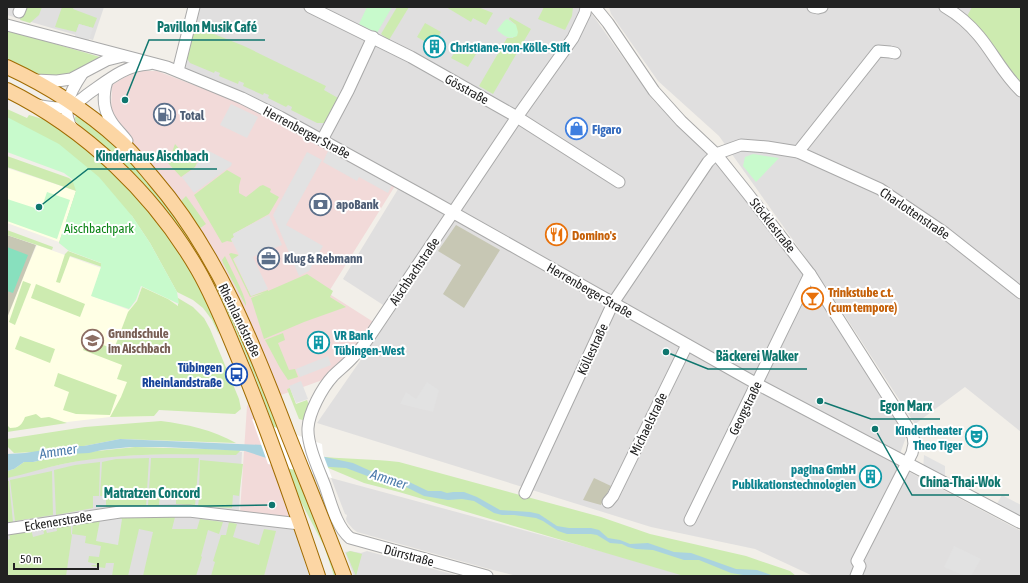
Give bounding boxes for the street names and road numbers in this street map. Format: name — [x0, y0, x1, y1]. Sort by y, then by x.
street label: Gösstraße — [442, 71, 491, 108]
street label: Herrenberger Straße — [261, 103, 353, 162]
street label: Charlottenstraße — [877, 185, 953, 242]
street label: Stöcklestraße — [747, 195, 799, 256]
street label: Aischbachstraße — [386, 235, 443, 308]
street label: Herrenberger Straße — [544, 260, 635, 321]
street label: Rheinlandstraße — [215, 281, 264, 360]
street label: Köllestraße — [574, 321, 611, 377]
street label: Georgstraße — [726, 379, 765, 438]
street label: Michaelstraße — [627, 390, 670, 458]
street label: Eckenerstraße — [23, 509, 93, 534]
street label: Dürrstraße — [382, 542, 436, 569]

